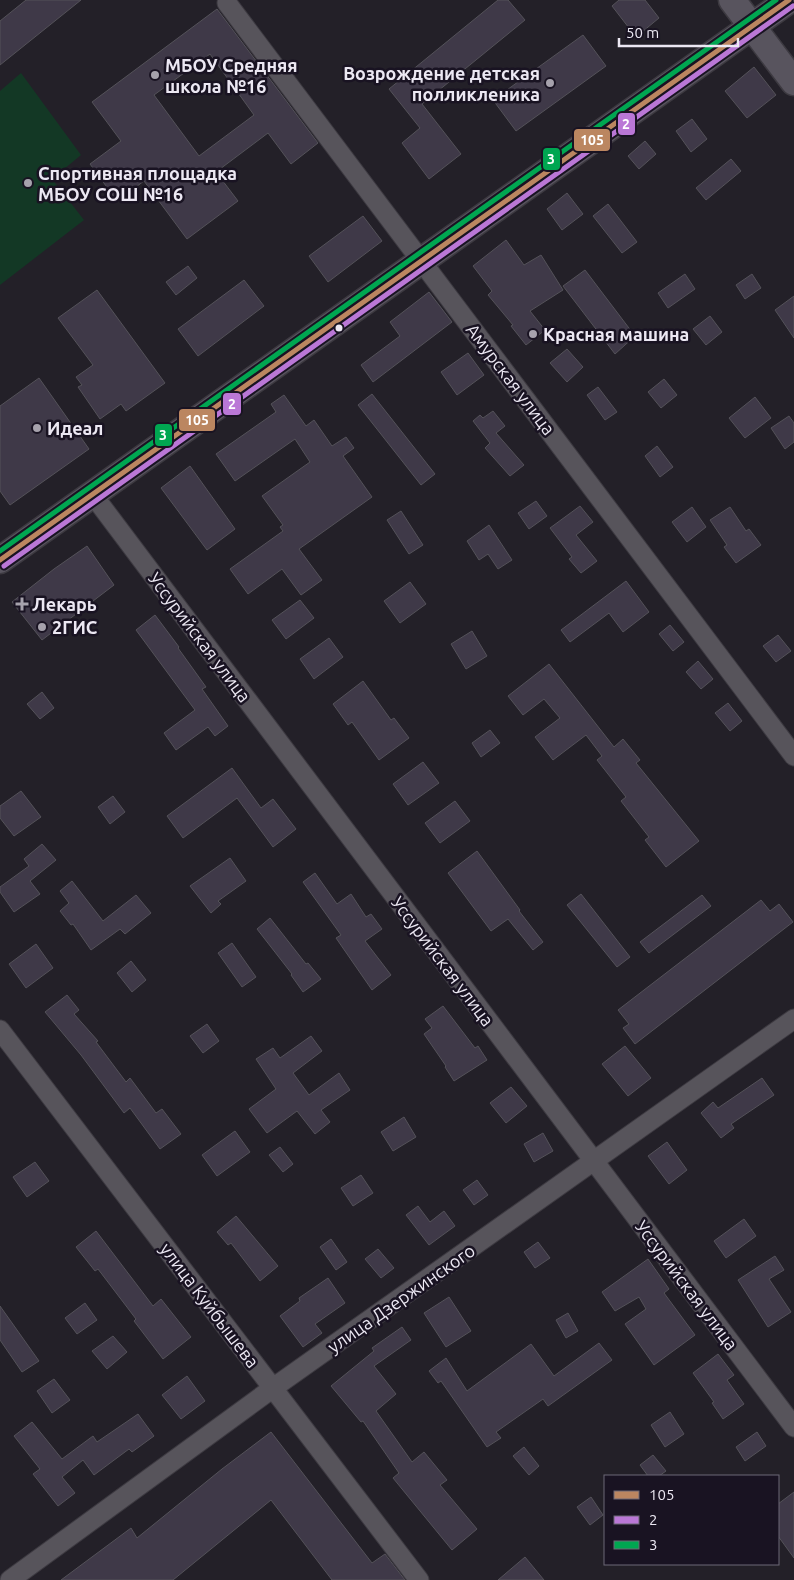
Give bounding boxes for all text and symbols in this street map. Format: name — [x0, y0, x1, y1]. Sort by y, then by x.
scale bar — [619, 15, 738, 47]
text: 50 m — [626, 24, 659, 41]
place label: МБОУ Средняя школа №16 — [165, 55, 298, 96]
place label: Возрождение детская полликленика — [343, 63, 540, 104]
marker: МБОУ Средняя школа №16 — [149, 69, 161, 81]
marker: Возрождение детская полликленика — [544, 77, 556, 89]
line badge: 2 — [617, 112, 636, 136]
text: 2 — [622, 116, 630, 132]
line badge: 105 — [573, 128, 611, 152]
text: 105 — [580, 132, 604, 148]
line badge: 3 — [542, 147, 561, 171]
text: 3 — [547, 151, 555, 167]
place label: Спортивная площадка МБОУ СОШ №16 — [38, 163, 237, 204]
marker: Спортивная площадка МБОУ СОШ №16 — [22, 177, 34, 189]
street label: Амурская улица — [463, 319, 559, 439]
unlabelled marker — [334, 323, 344, 333]
place label: Красная машина — [543, 324, 689, 344]
marker: Красная машина — [527, 328, 539, 340]
line badge: 2 — [222, 392, 242, 416]
text: 2 — [228, 396, 236, 412]
line badge: 105 — [178, 408, 216, 432]
text: 105 — [185, 412, 209, 428]
place label: Идеал — [47, 418, 103, 438]
marker: Идеал — [31, 422, 43, 434]
line badge: 3 — [154, 423, 173, 447]
text: 3 — [159, 427, 167, 443]
street label: Уссурийская улица — [145, 568, 255, 706]
place label: Лекарь — [32, 594, 97, 614]
marker: Лекарь — [16, 598, 28, 610]
place label: 2ГИС — [52, 617, 98, 637]
marker: 2ГИС — [36, 621, 48, 633]
street label: Уссурийская улица — [388, 892, 498, 1030]
street label: Уссурийская улица — [632, 1216, 742, 1354]
street label: улица Куйбышева — [157, 1239, 263, 1371]
street label: улица Дзержинского — [324, 1240, 478, 1356]
legend — [604, 1475, 779, 1565]
text: 105 — [649, 1486, 674, 1503]
text: 2 — [649, 1511, 657, 1528]
text: 3 — [649, 1536, 657, 1553]

